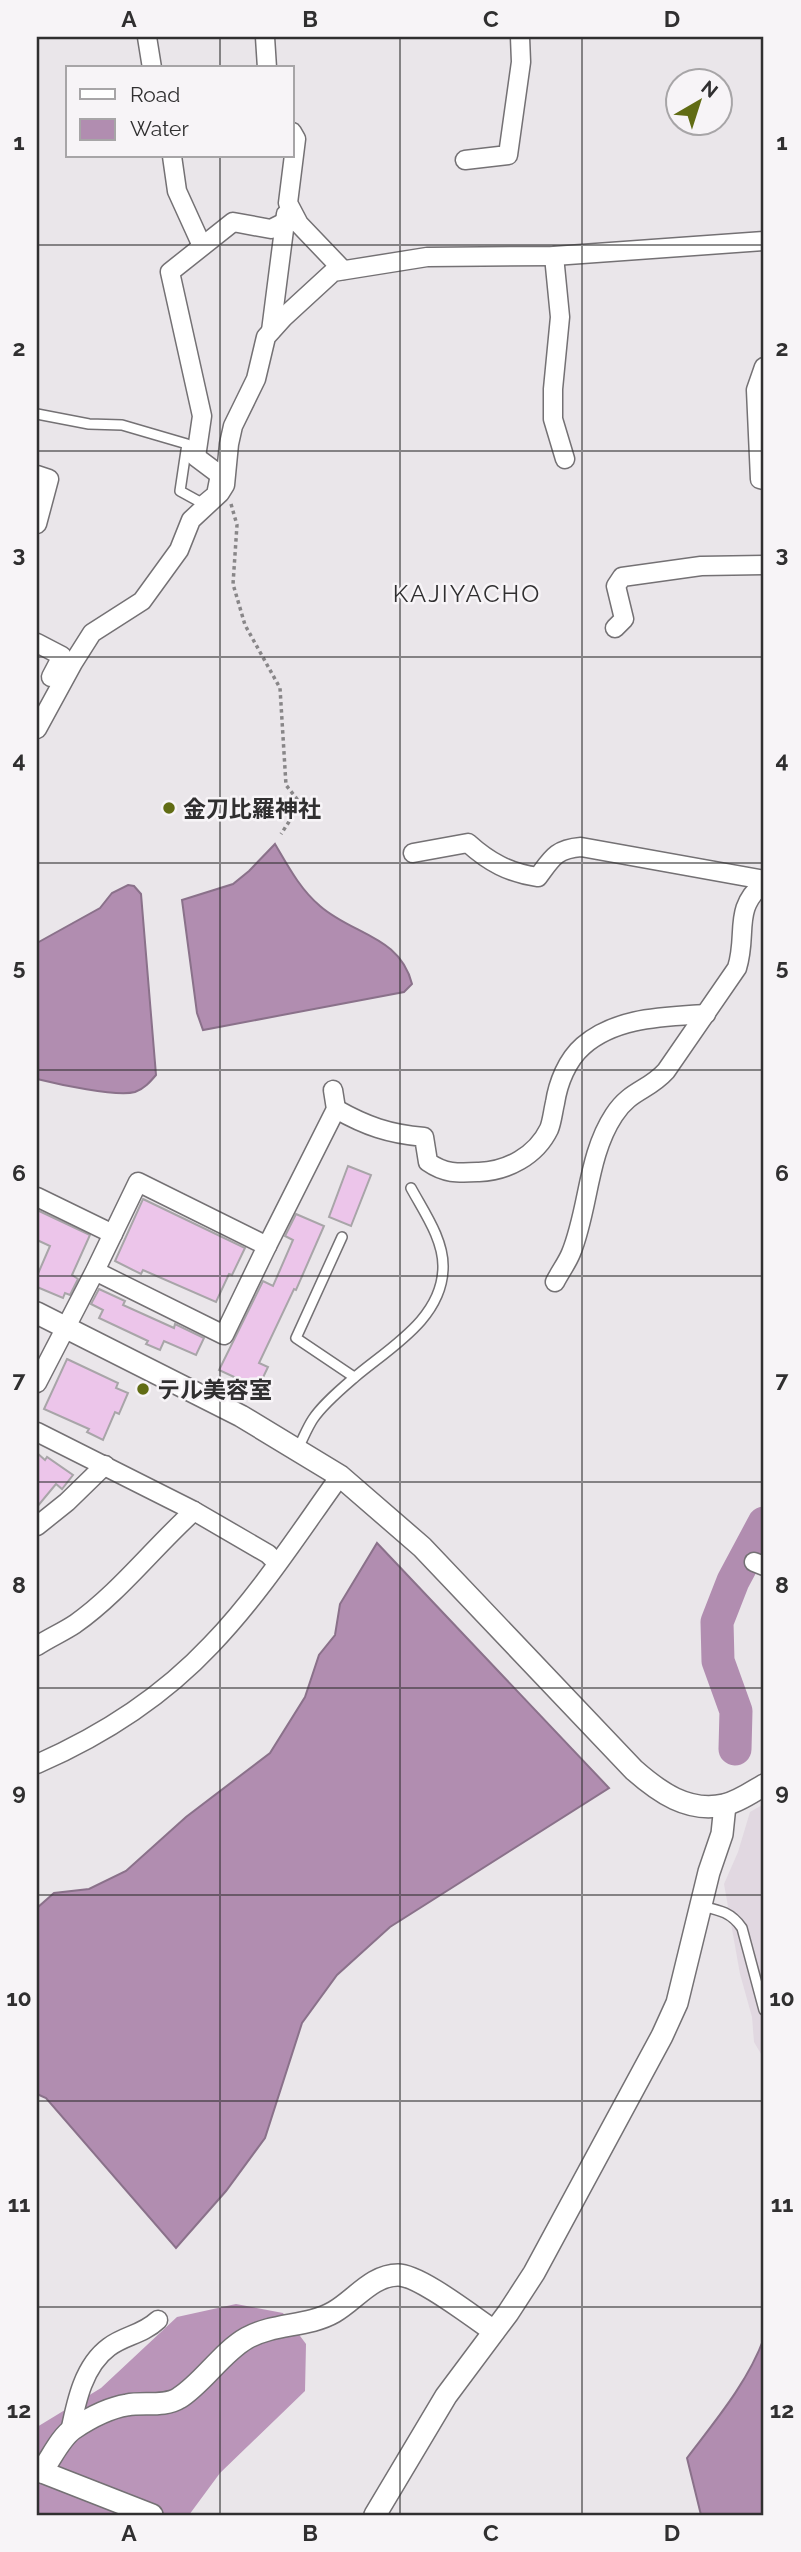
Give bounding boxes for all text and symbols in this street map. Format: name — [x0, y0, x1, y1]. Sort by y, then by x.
text: A — [121, 5, 137, 32]
text: B — [302, 5, 318, 32]
text: C — [483, 5, 499, 32]
text: D — [664, 5, 680, 32]
legend — [66, 66, 294, 158]
north arrow — [664, 66, 734, 136]
text: N — [697, 76, 722, 102]
text: Road — [130, 82, 180, 107]
text: Water — [130, 116, 189, 141]
text: 1 — [13, 128, 25, 155]
text: 1 — [776, 128, 788, 155]
text: 2 — [13, 334, 25, 361]
text: 2 — [776, 334, 788, 361]
text: 3 — [13, 540, 25, 567]
text: 3 — [776, 540, 788, 567]
district label: KAJIYACHO — [393, 579, 541, 608]
text: 4 — [12, 746, 26, 773]
text: 4 — [775, 746, 789, 773]
place label: 金刀比羅神社 — [183, 795, 321, 822]
marker: 金刀比羅神社 — [161, 800, 177, 816]
text: 5 — [13, 953, 26, 980]
text: 5 — [776, 953, 789, 980]
text: 6 — [12, 1159, 26, 1186]
text: 6 — [775, 1159, 789, 1186]
text: 7 — [13, 1365, 26, 1392]
text: 7 — [776, 1365, 789, 1392]
place label: テル美容室 — [157, 1376, 272, 1403]
marker: テル美容室 — [135, 1381, 151, 1397]
text: 8 — [12, 1571, 26, 1598]
text: 8 — [775, 1571, 789, 1598]
text: 9 — [12, 1778, 26, 1805]
text: 9 — [775, 1778, 789, 1805]
text: 10 — [6, 1984, 32, 2011]
text: 10 — [769, 1984, 795, 2011]
text: 11 — [8, 2190, 30, 2217]
text: 11 — [771, 2190, 793, 2217]
text: 12 — [7, 2396, 31, 2423]
text: 12 — [770, 2396, 794, 2423]
text: A — [121, 2519, 137, 2546]
text: B — [302, 2519, 318, 2546]
text: C — [483, 2519, 499, 2546]
text: D — [664, 2519, 680, 2546]

